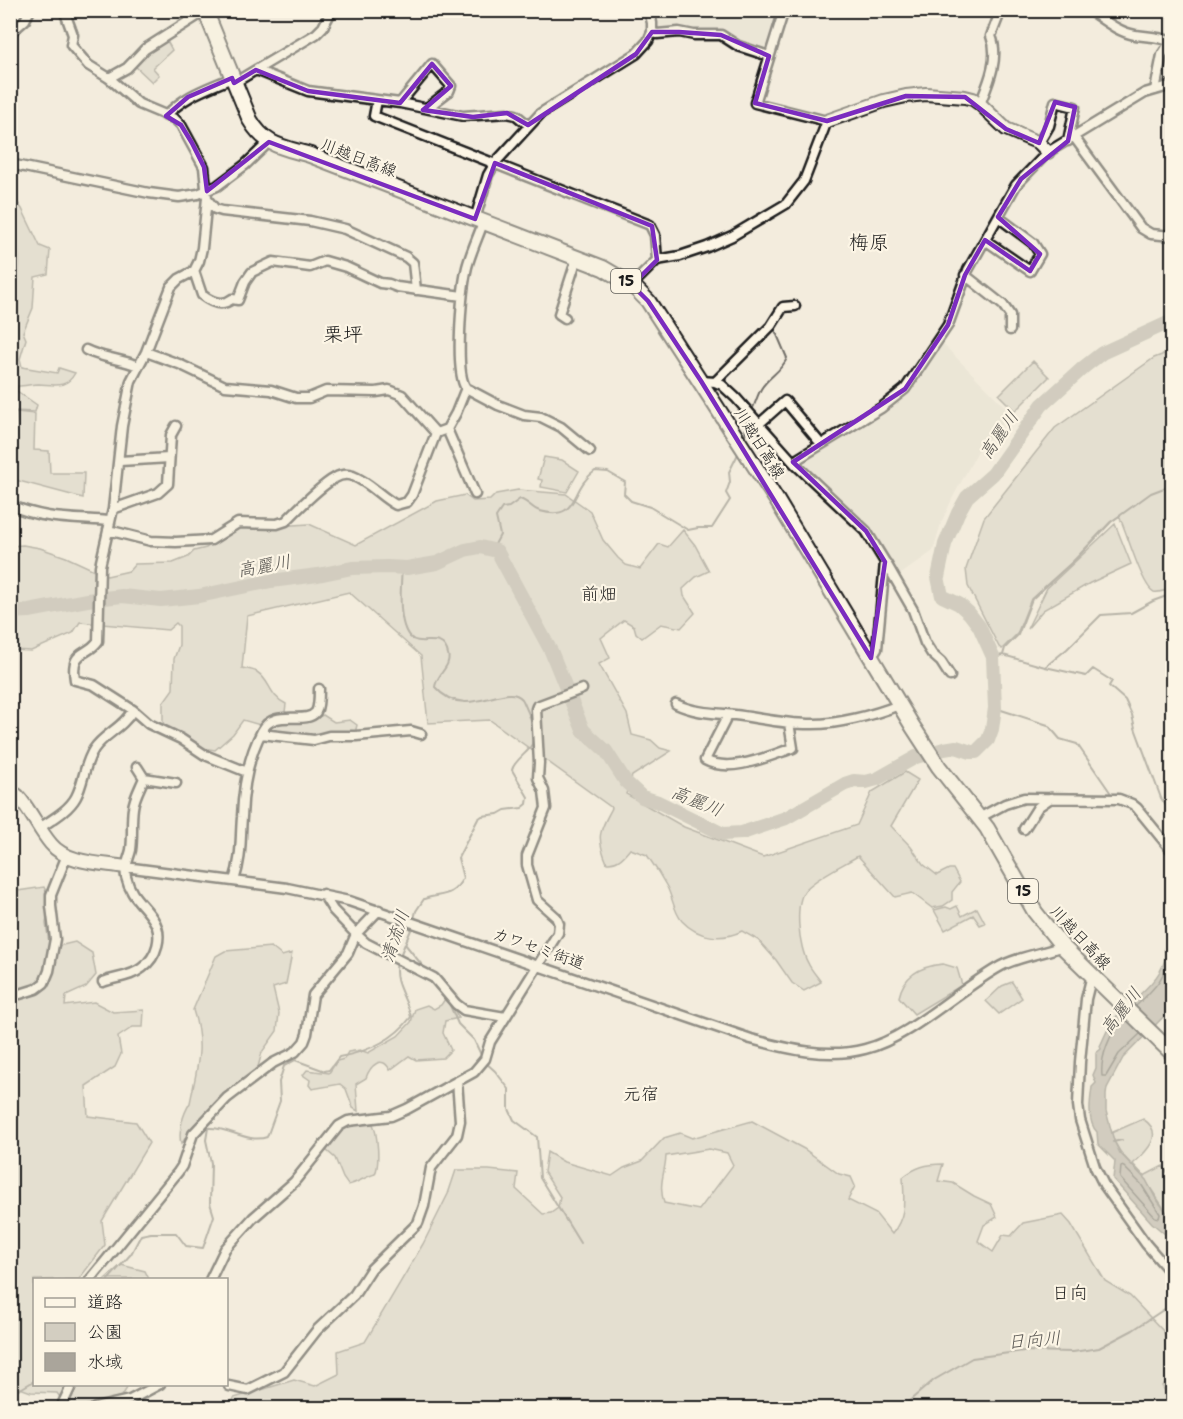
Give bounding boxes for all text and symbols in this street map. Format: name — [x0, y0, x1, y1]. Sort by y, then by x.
street label: 川越日高線 — [318, 133, 400, 182]
district label: 梅原 — [849, 229, 889, 255]
road number: 15 — [611, 269, 641, 293]
district label: 栗坪 — [323, 321, 363, 347]
street label: 川越日高線 — [729, 404, 790, 483]
water label: 高麗川 — [974, 406, 1024, 464]
water label: 高麗川 — [235, 549, 293, 583]
district label: 前畑 — [581, 582, 617, 606]
water label: 高麗川 — [667, 780, 727, 822]
road number: 15 — [1008, 879, 1038, 903]
street label: 川越日高線 — [1046, 901, 1116, 974]
water label: 清流川 — [375, 907, 415, 965]
street label: カワセミ街道 — [490, 923, 588, 974]
water label: 高麗川 — [1095, 982, 1147, 1040]
district label: 元宿 — [623, 1082, 659, 1106]
legend — [33, 1278, 228, 1386]
district label: 日向 — [1052, 1281, 1088, 1305]
text: 道路 — [87, 1290, 123, 1314]
text: 公園 — [87, 1320, 123, 1344]
water label: 日向川 — [1006, 1326, 1062, 1354]
text: 水域 — [87, 1350, 123, 1374]

